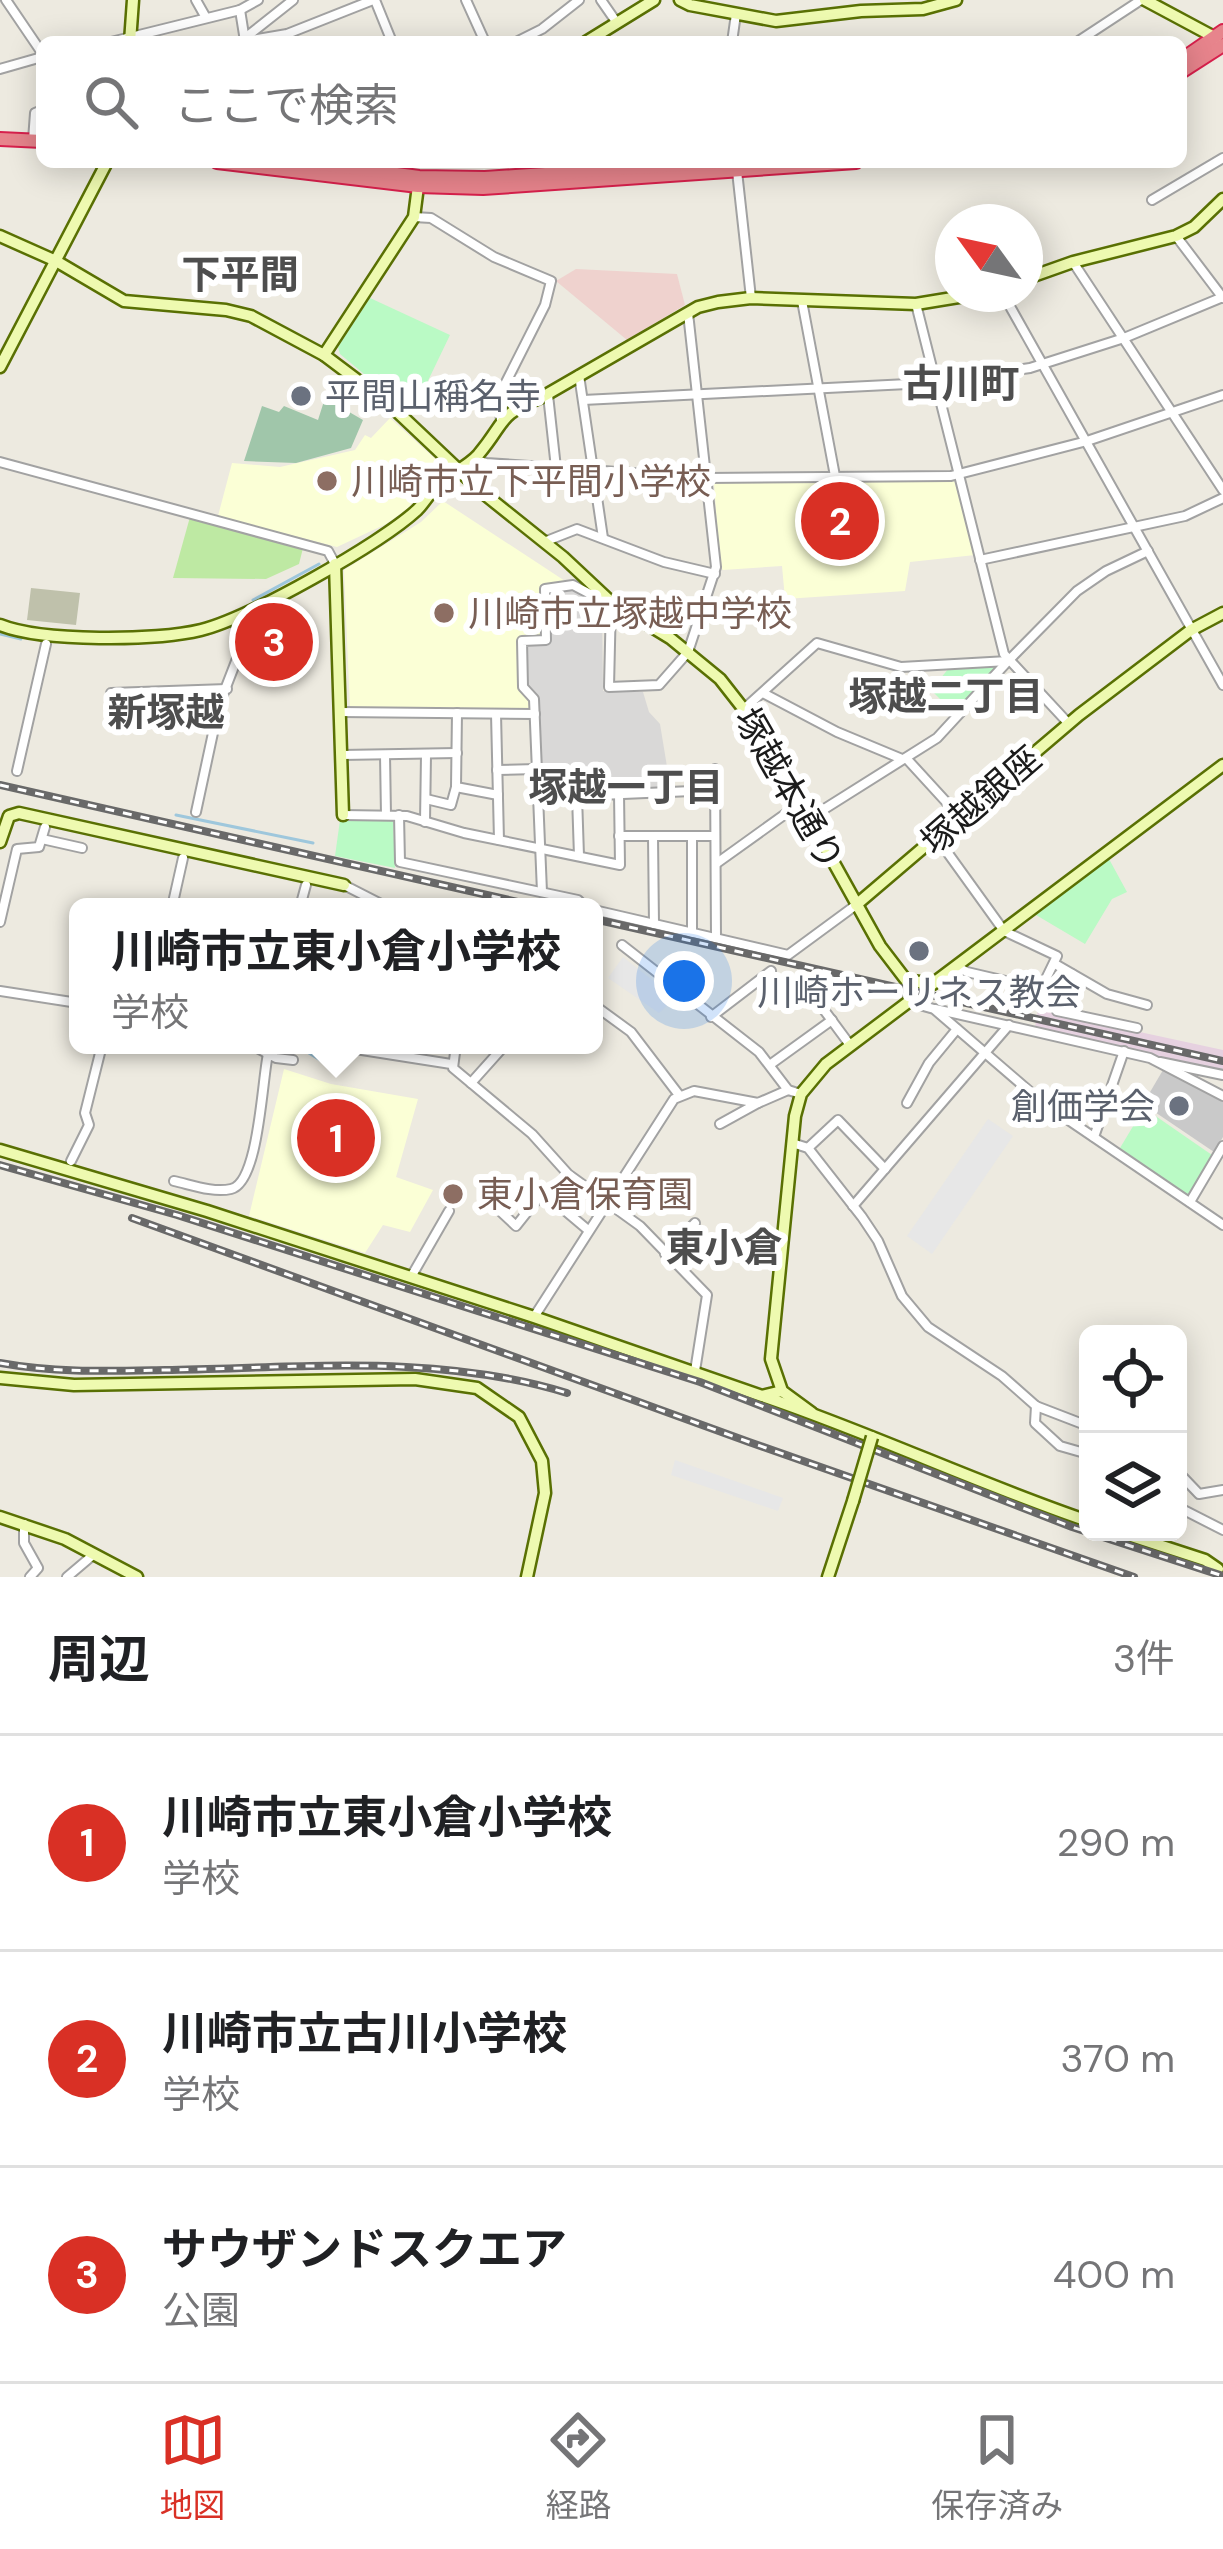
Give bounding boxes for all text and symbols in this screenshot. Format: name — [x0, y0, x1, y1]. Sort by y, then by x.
search box — [36, 36, 1187, 168]
icon: search — [78, 69, 144, 135]
text: ここで検索 — [174, 76, 399, 135]
north arrow — [935, 204, 1043, 312]
district label: 下平間 — [181, 249, 299, 300]
district label: 古川町 — [902, 358, 1020, 409]
place label: 平間山稱名寺 — [325, 373, 541, 420]
marker: 平間山稱名寺 — [288, 383, 314, 409]
place label: 川崎市立下平間小学校 — [351, 458, 711, 505]
marker: 川崎市立下平間小学校 — [314, 468, 340, 494]
pin: 2 — [801, 476, 879, 566]
place label: 川崎市立塚越中学校 — [468, 590, 792, 637]
pin: 3 — [235, 597, 313, 687]
marker: 川崎市立塚越中学校 — [431, 600, 457, 626]
district label: 塚越二丁目 — [848, 671, 1044, 722]
district label: 新塚越 — [107, 687, 225, 738]
street label: 塚越本通り — [724, 699, 854, 879]
street label: 塚越銀座 — [911, 735, 1051, 865]
district label: 塚越一丁目 — [528, 762, 724, 813]
popup — [69, 898, 603, 1054]
text: 川崎市立東小倉小学校 — [111, 922, 561, 981]
marker: 川崎ホーリネス教会 — [906, 938, 932, 964]
your location — [654, 951, 714, 1011]
place label: 川崎ホーリネス教会 — [757, 969, 1081, 1016]
text: 学校 — [111, 987, 189, 1038]
place label: 創価学会 — [1011, 1083, 1155, 1130]
pin: 1 — [297, 1093, 375, 1183]
marker: 創価学会 — [1166, 1093, 1192, 1119]
place label: 東小倉保育園 — [477, 1171, 693, 1218]
marker: 東小倉保育園 — [440, 1181, 466, 1207]
district label: 東小倉 — [665, 1222, 783, 1273]
map controls — [1079, 1325, 1187, 1541]
button: locate — [1079, 1325, 1187, 1433]
button: layers — [1079, 1433, 1187, 1541]
text: 周辺 — [48, 1626, 150, 1693]
text: 3件 — [1113, 1633, 1175, 1684]
text: 川崎市立東小倉小学校 — [162, 1788, 612, 1847]
text: 1 — [80, 1817, 94, 1868]
text: 290 m — [1057, 1817, 1175, 1868]
text: 学校 — [162, 1853, 240, 1904]
text: 川崎市立古川小学校 — [162, 2004, 567, 2063]
text: 2 — [76, 2033, 98, 2084]
text: 370 m — [1061, 2033, 1175, 2084]
text: 学校 — [162, 2069, 240, 2120]
text: サウザンドスクエア — [162, 2220, 567, 2279]
text: 3 — [75, 2249, 99, 2300]
text: 400 m — [1053, 2249, 1175, 2300]
text: 公園 — [162, 2285, 240, 2336]
tab: 地図 — [160, 2407, 226, 2527]
tab: 経路 — [545, 2407, 611, 2527]
tab: 保存済み — [931, 2407, 1063, 2527]

